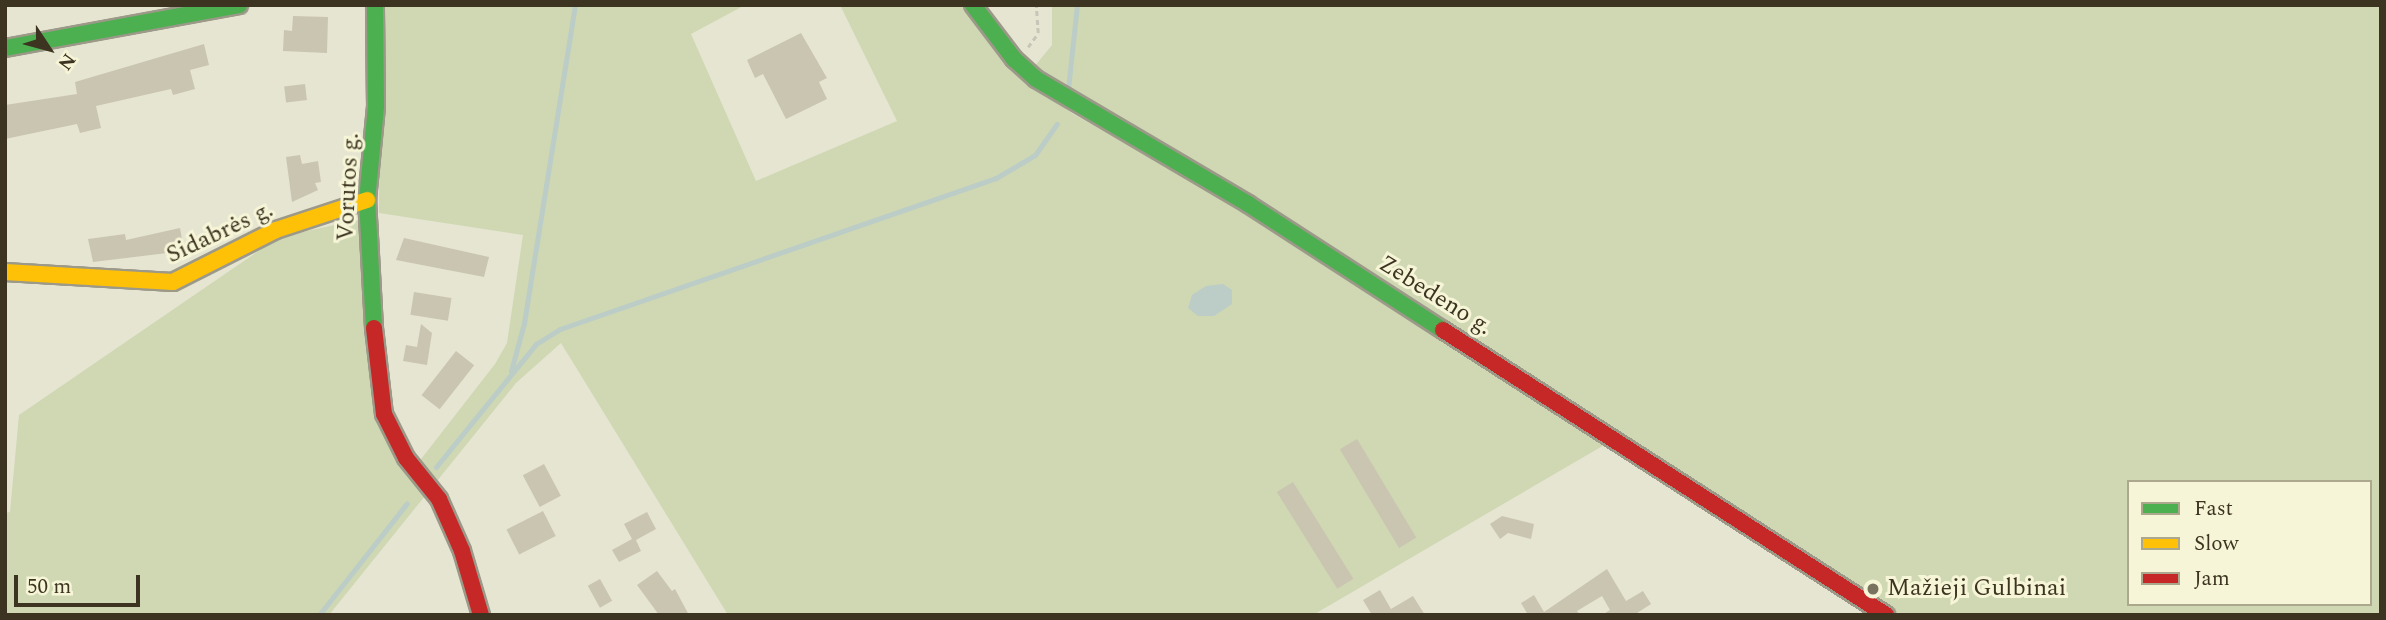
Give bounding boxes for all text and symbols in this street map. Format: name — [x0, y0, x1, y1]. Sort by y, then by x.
north arrow — [14, 14, 84, 84]
text: N — [50, 47, 83, 76]
street label: Vorutos g. — [332, 132, 366, 242]
street label: Sidabrės g. — [162, 196, 278, 270]
street label: Zebedeno g. — [1373, 250, 1497, 342]
legend — [2127, 480, 2372, 606]
text: Fast — [2194, 493, 2233, 525]
text: Slow — [2194, 528, 2238, 560]
scale bar — [18, 560, 144, 604]
text: Jam — [2194, 563, 2230, 595]
text: 50 m — [27, 571, 71, 603]
place label: Mažieji Gulbinai — [1887, 575, 2066, 603]
marker: Mažieji Gulbinai — [1865, 581, 1881, 597]

